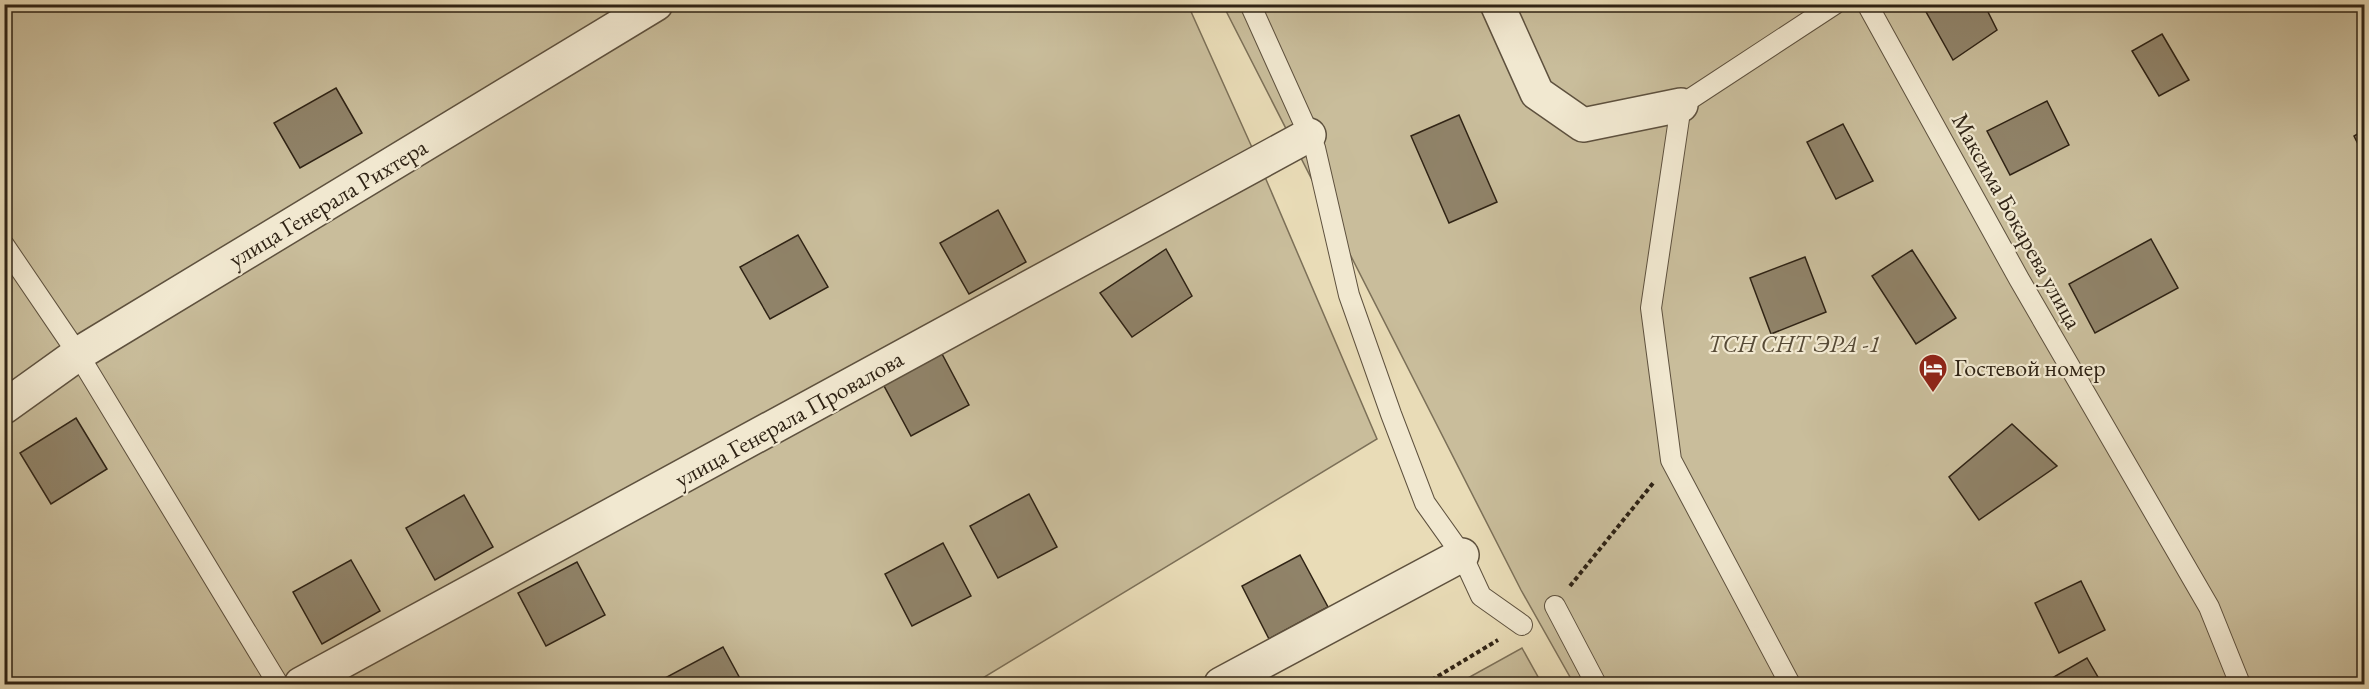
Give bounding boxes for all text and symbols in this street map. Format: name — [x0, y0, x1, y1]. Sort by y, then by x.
street label: Максима Бокарева улица — [1945, 107, 2090, 335]
street label: улица Генерала Рихтера — [223, 131, 433, 274]
park label: ТСН СНТ ЭРА -1 — [1708, 328, 1880, 359]
street label: улица Генерала Провалова — [669, 343, 909, 494]
hotel icon: Гостевой номер — [1917, 352, 1949, 394]
place label: Гостевой номер — [1954, 352, 2106, 383]

